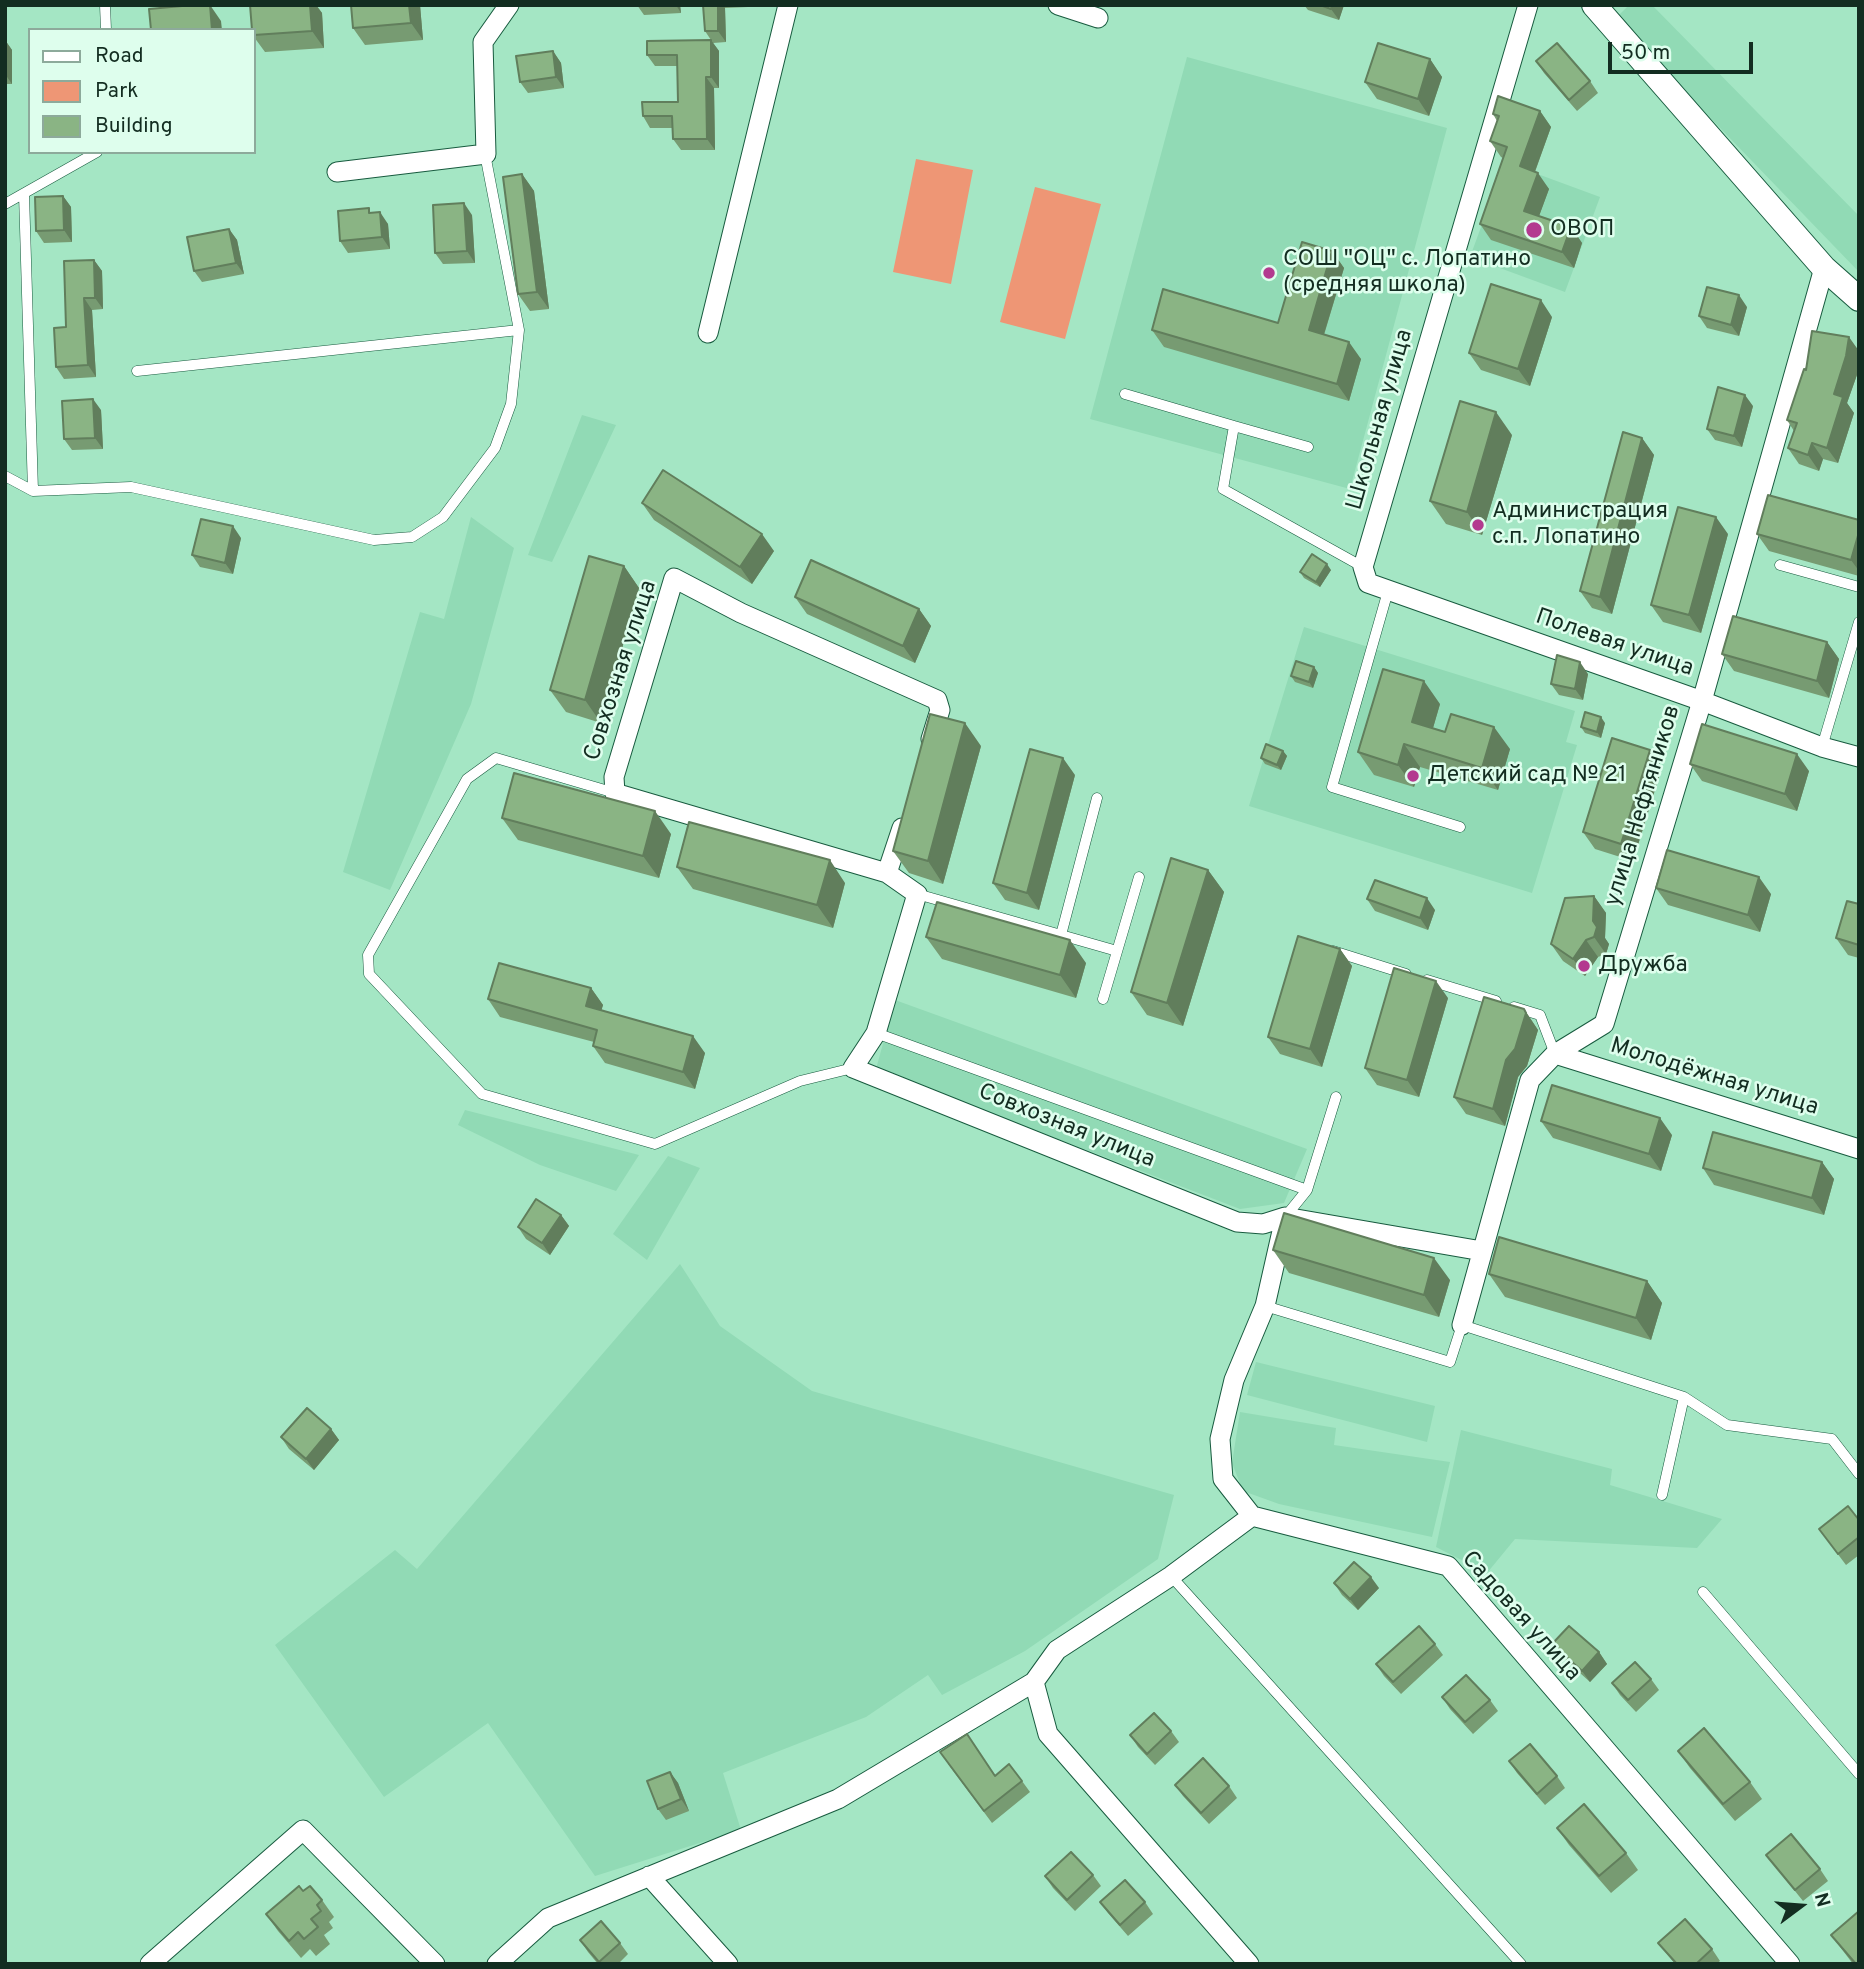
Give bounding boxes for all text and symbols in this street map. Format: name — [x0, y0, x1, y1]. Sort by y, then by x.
legend — [28, 28, 256, 154]
scale bar — [1612, 28, 1757, 72]
text: 50 m — [1621, 40, 1670, 67]
text: Road — [95, 43, 144, 70]
text: Park — [95, 78, 138, 105]
text: Building — [95, 113, 173, 140]
place label: ОВОП — [1550, 216, 1614, 244]
marker: ОВОП — [1524, 220, 1544, 240]
place label: СОШ "ОЦ" с. Лопатино (средняя школа) — [1283, 246, 1531, 300]
marker: СОШ "ОЦ" с. Лопатино (средняя школа) — [1261, 265, 1277, 281]
street label: Школьная улица — [1342, 327, 1420, 513]
place label: Администрация с.п. Лопатино — [1492, 498, 1668, 552]
marker: Администрация с.п. Лопатино — [1470, 517, 1486, 533]
street label: Совхозная улица — [580, 577, 664, 765]
street label: Полевая улица — [1531, 604, 1697, 684]
street label: улица Нефтяников — [1600, 702, 1688, 910]
place label: Детский сад № 21 — [1427, 762, 1627, 790]
marker: Детский сад № 21 — [1405, 768, 1421, 784]
place label: Дружба — [1598, 952, 1688, 980]
marker: Дружба — [1576, 958, 1592, 974]
street label: Молодёжная улица — [1607, 1033, 1821, 1123]
street label: Совхозная улица — [974, 1079, 1158, 1175]
street label: Садовая улица — [1455, 1546, 1585, 1688]
north arrow — [1766, 1871, 1836, 1941]
text: N — [1808, 1890, 1835, 1910]

